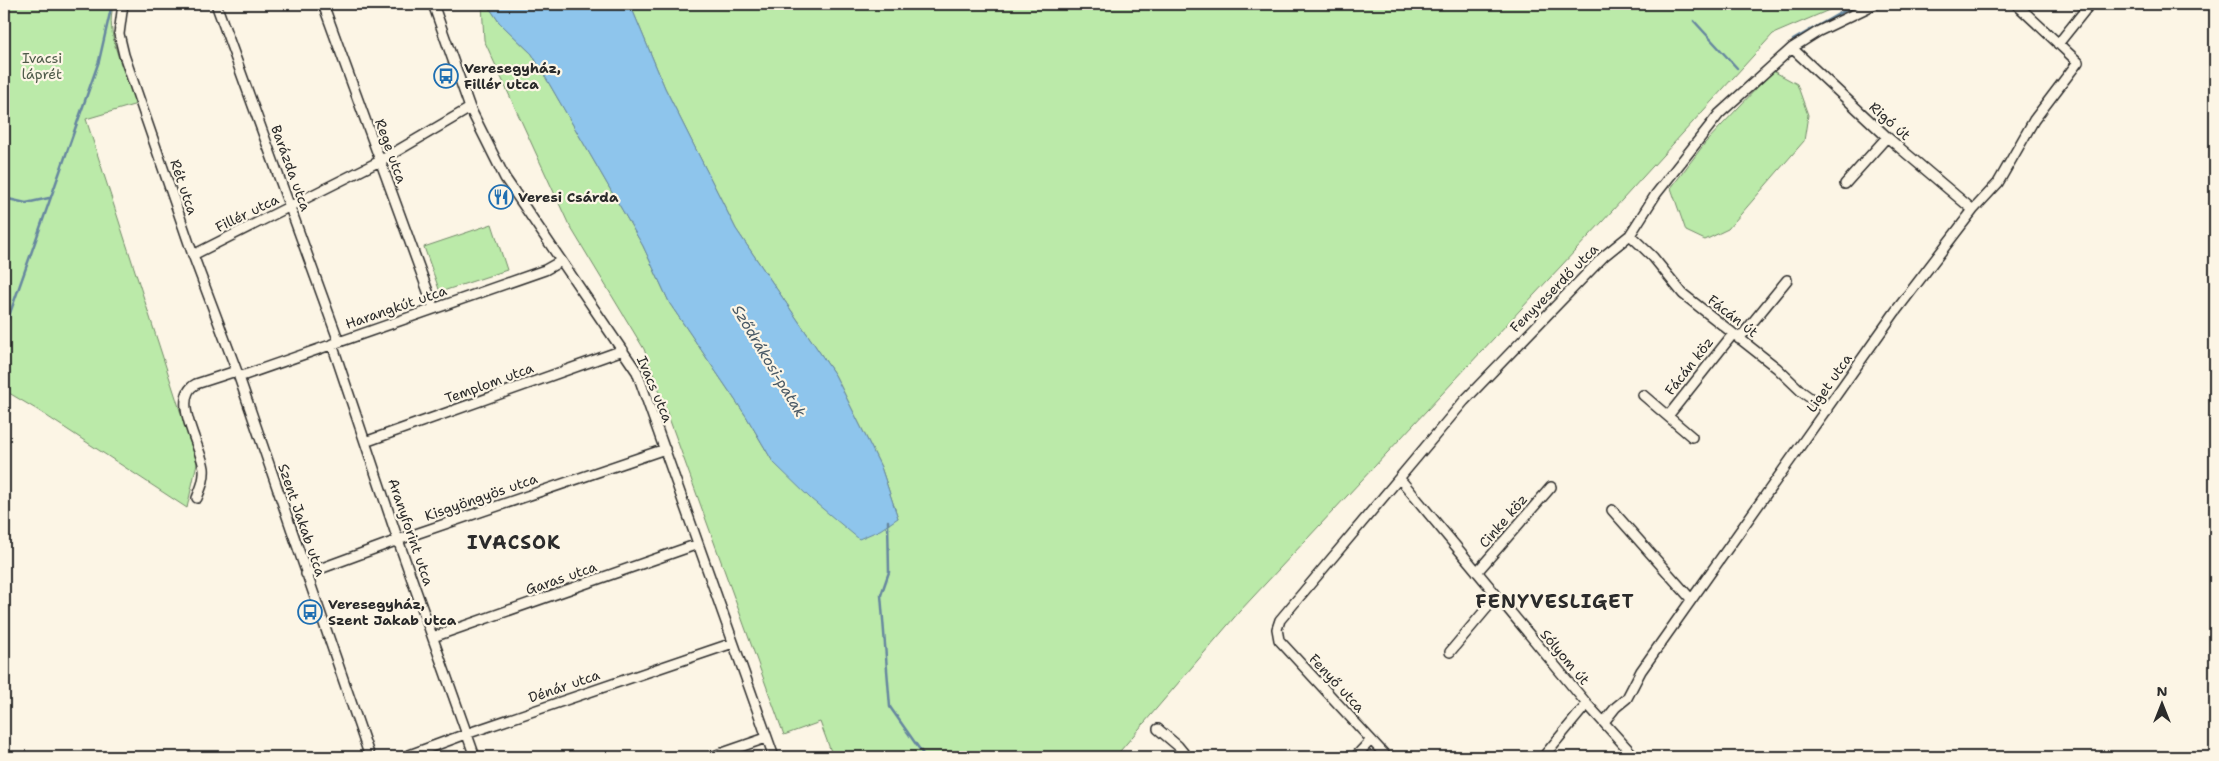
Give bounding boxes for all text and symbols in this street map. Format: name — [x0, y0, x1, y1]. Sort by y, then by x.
park label: Ivacsi láprét — [22, 49, 62, 83]
place label: Veresegyház, Fillér utca — [464, 59, 561, 93]
bus stop icon: Veresegyház, Fillér utca — [433, 63, 459, 89]
street label: Rigó út — [1866, 98, 1914, 144]
street label: Rege utca — [371, 116, 411, 186]
street label: Barázda utca — [267, 122, 315, 214]
street label: Rét utca — [166, 157, 202, 217]
restaurant icon: Veresi Csárda — [488, 184, 514, 210]
place label: Veresi Csárda — [518, 188, 619, 206]
street label: Fillér utca — [212, 190, 282, 236]
street label: Fenyveserdő utca — [1506, 240, 1602, 336]
street label: Harangkút utca — [343, 281, 449, 333]
street label: Fácán út — [1704, 291, 1762, 341]
water label: Sződrákosi-patak — [727, 301, 811, 421]
street label: Fácán köz — [1661, 333, 1717, 399]
street label: Liget utca — [1802, 350, 1856, 416]
street label: Ivacs utca — [633, 353, 677, 425]
street label: Templom utca — [442, 359, 536, 407]
street label: Szent Jakab utca — [274, 461, 330, 579]
street label: Kisgyöngyös utca — [422, 469, 540, 525]
street label: Aranyforint utca — [384, 476, 438, 588]
street label: Cinke köz — [1475, 491, 1531, 551]
district label: IVACSOK — [467, 530, 561, 555]
street label: Garas utca — [523, 557, 599, 599]
district label: FENYVESLIGET — [1476, 589, 1634, 614]
place label: Veresegyház, Szent Jakab utca — [328, 595, 457, 629]
bus stop icon: Veresegyház, Szent Jakab utca — [297, 599, 323, 625]
street label: Sólyom út — [1536, 625, 1594, 689]
street label: Fenyő utca — [1305, 650, 1369, 716]
street label: Dénár utca — [526, 665, 602, 707]
north arrow — [2136, 678, 2186, 728]
text: N — [2156, 682, 2168, 700]

